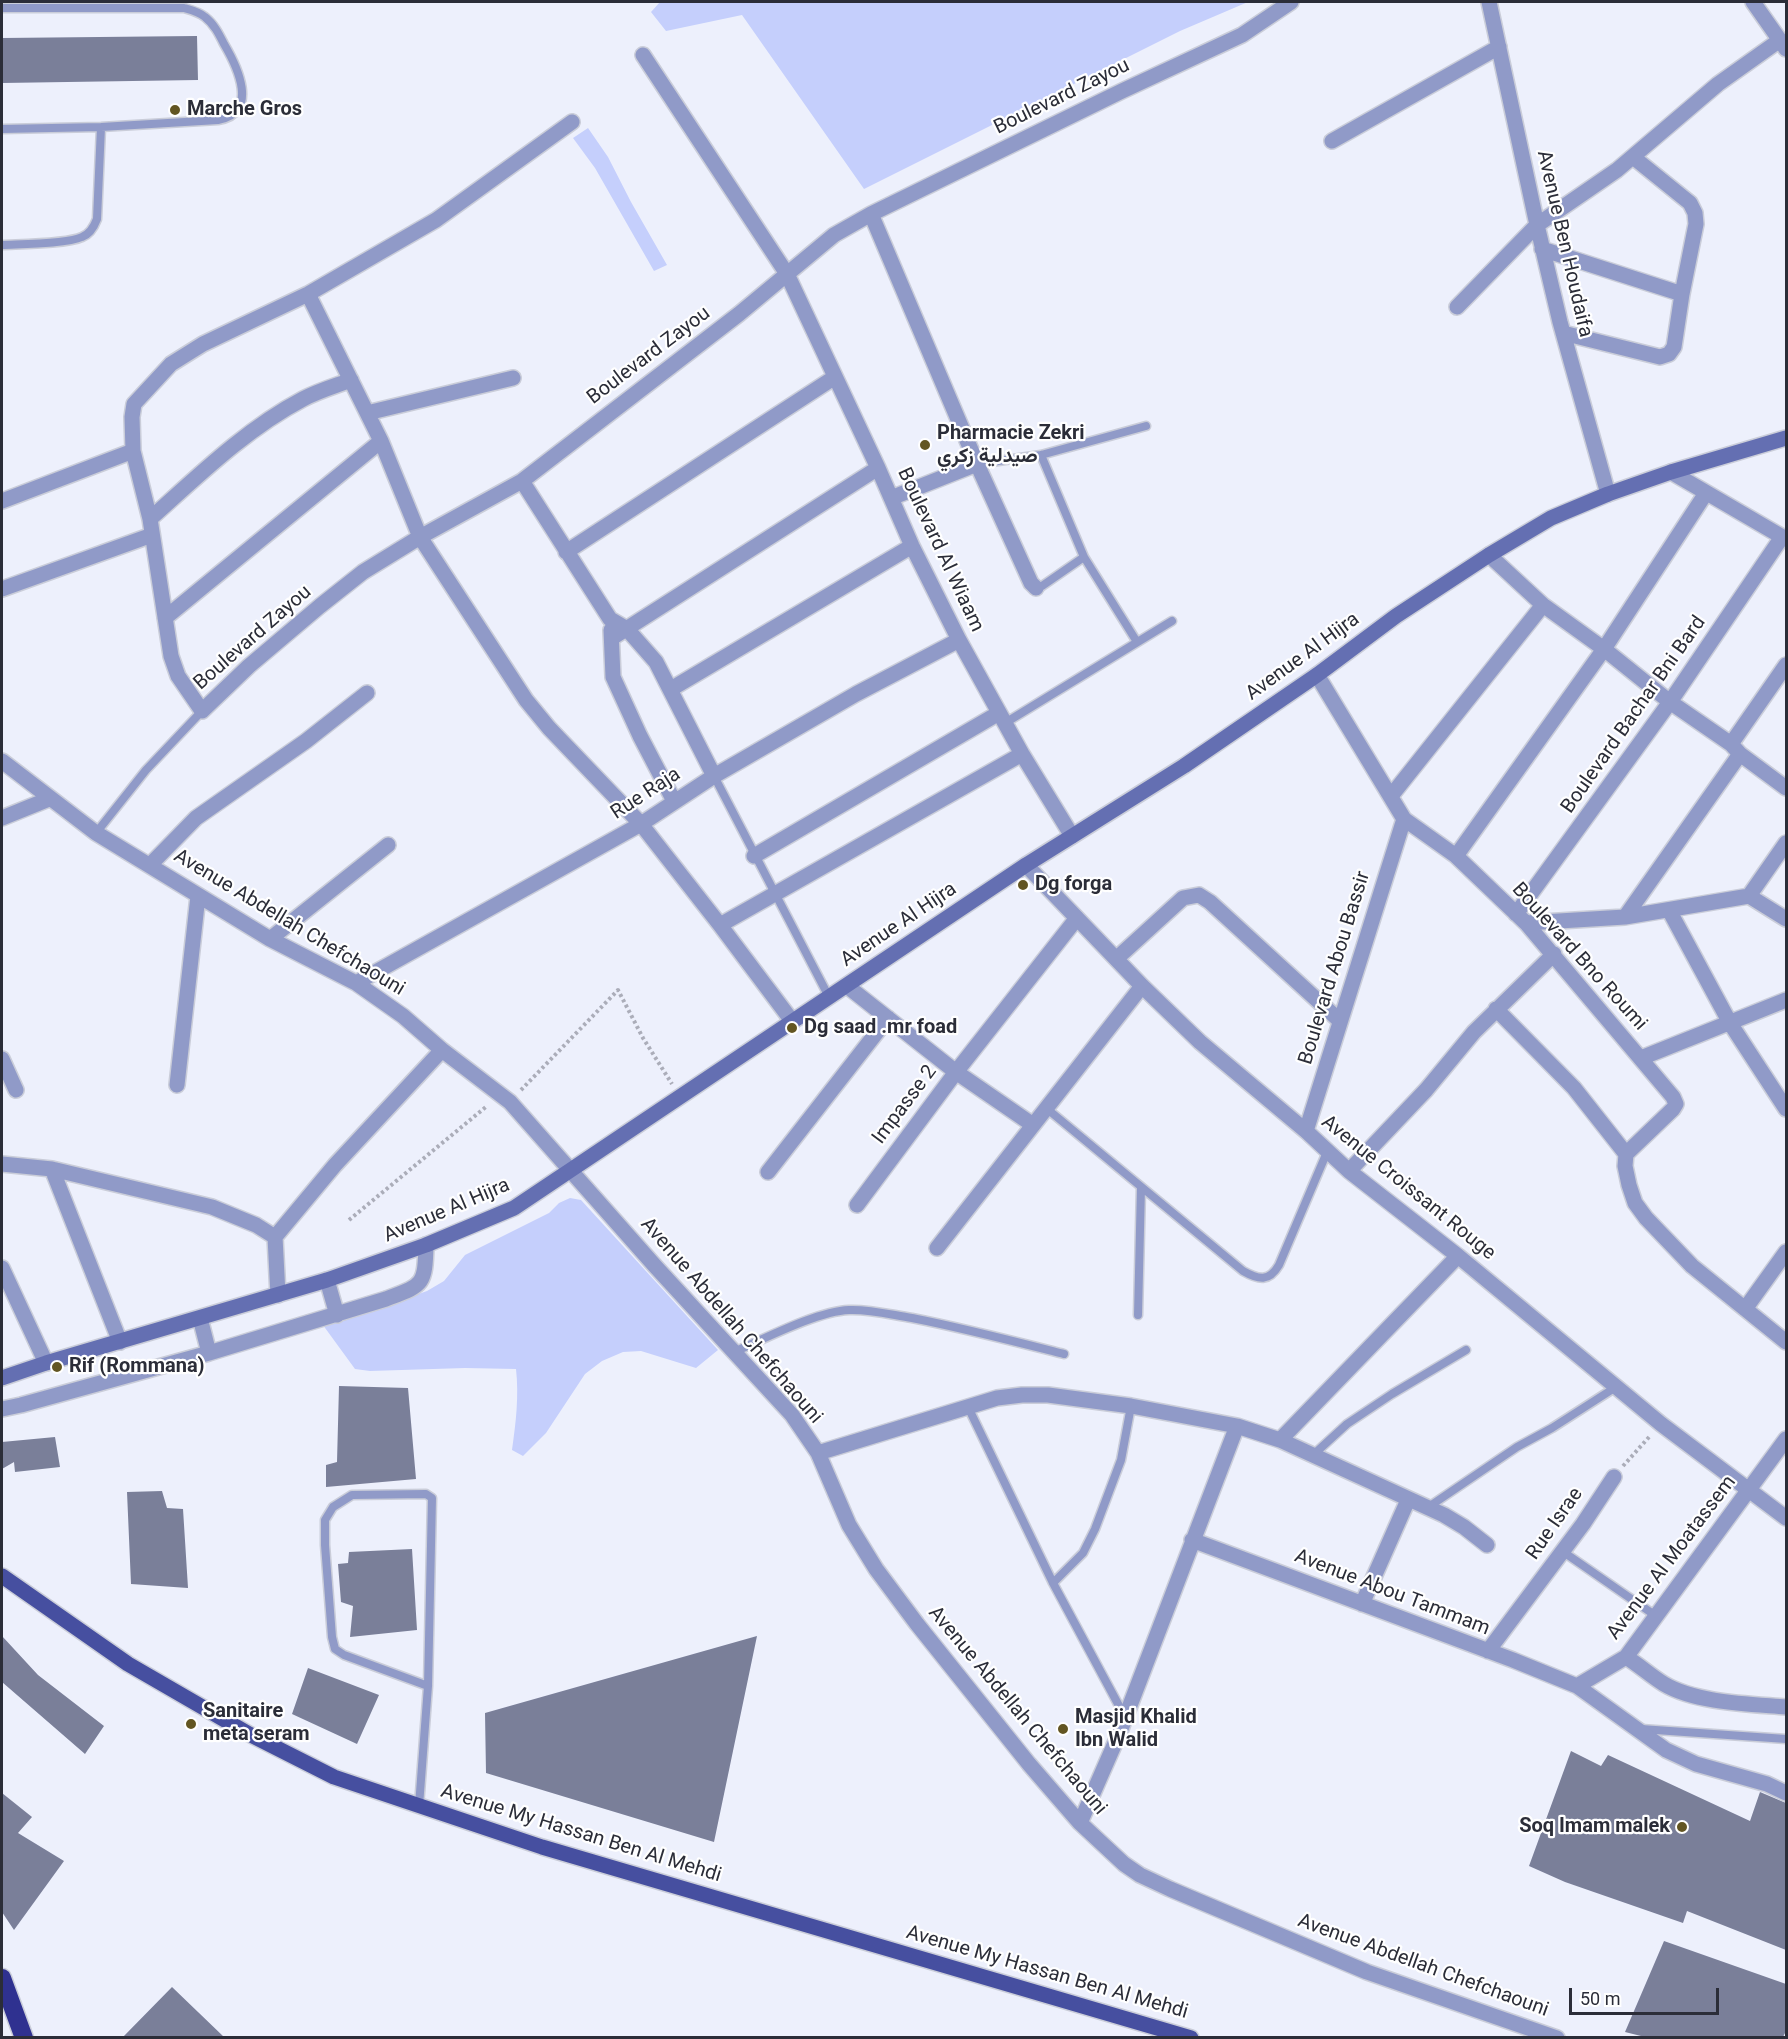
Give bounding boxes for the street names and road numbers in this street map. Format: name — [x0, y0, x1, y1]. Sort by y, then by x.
street label: Boulevard Zayou — [990, 54, 1134, 140]
street label: Avenue Ben Houdaifa — [1531, 148, 1597, 340]
street label: Boulevard Zayou — [583, 302, 715, 410]
street label: Boulevard Al Wiaam — [891, 464, 989, 636]
street label: Boulevard Zayou — [189, 580, 317, 696]
street label: Avenue Al Hijra — [1242, 608, 1364, 706]
street label: Boulevard Bachar Bni Bard — [1557, 612, 1711, 818]
street label: Rue Raja — [607, 763, 685, 825]
street label: Avenue Abdellah Chefchaouni — [169, 844, 409, 1002]
street label: Boulevard Abou Bassir — [1294, 868, 1376, 1068]
street label: Avenue Al Hijra — [837, 877, 961, 973]
street label: Boulevard Bno Roumi — [1506, 878, 1652, 1036]
street label: Impasse 2 — [868, 1061, 942, 1149]
street label: Avenue Croissant Rouge — [1316, 1110, 1500, 1266]
street label: Avenue Al Hijra — [380, 1174, 514, 1248]
street label: Avenue Abdellah Chefchaouni — [635, 1213, 827, 1429]
street label: Avenue Al Moatassem — [1602, 1471, 1742, 1645]
street label: Rue Israe — [1521, 1483, 1589, 1565]
street label: Avenue Abou Tammam — [1291, 1545, 1493, 1641]
street label: Avenue Abdellah Chefchaouni — [923, 1602, 1111, 1820]
street label: Avenue My Hassan Ben Al Mehdi — [438, 1780, 724, 1888]
street label: Avenue Abdellah Chefchaouni — [1294, 1909, 1552, 2023]
street label: Avenue My Hassan Ben Al Mehdi — [903, 1921, 1191, 2025]

